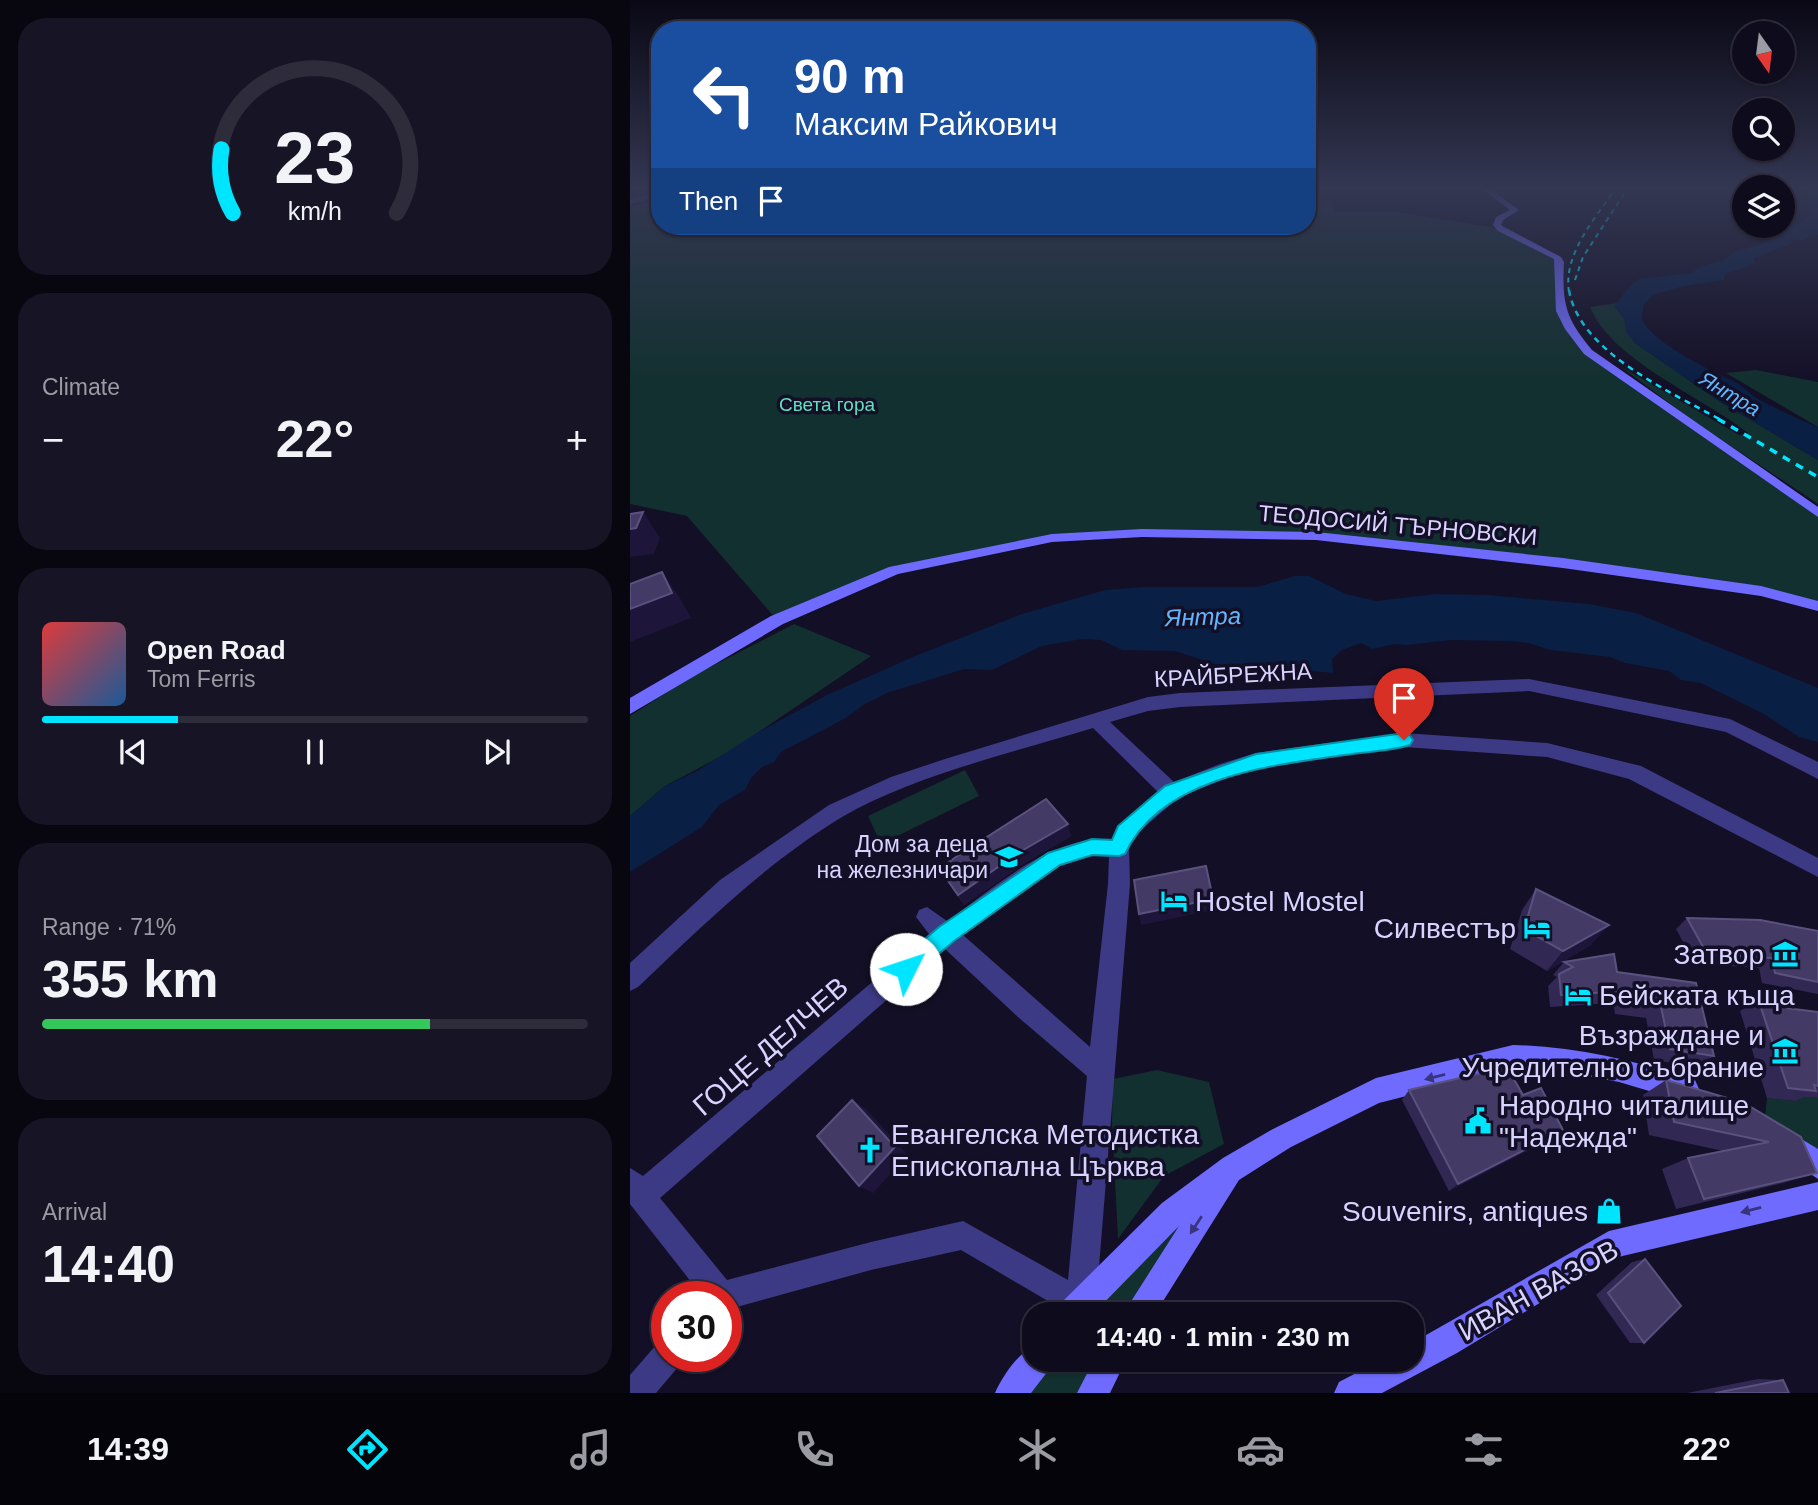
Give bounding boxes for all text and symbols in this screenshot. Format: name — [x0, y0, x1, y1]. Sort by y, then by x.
north arrow — [1732, 21, 1796, 84]
map controls — [1732, 21, 1795, 238]
icon: left — [679, 49, 770, 140]
text: 90 m — [794, 49, 906, 103]
button: search — [1732, 98, 1795, 161]
text: Максим Райкович — [794, 106, 1058, 142]
text: 23 — [275, 117, 355, 198]
button: layers — [1732, 175, 1795, 238]
icon: arrive — [752, 182, 790, 220]
text: Then — [679, 186, 738, 216]
text: km/h — [288, 196, 342, 224]
water label: Янтра — [1695, 366, 1765, 421]
text: Climate — [42, 374, 120, 400]
park label: Света гора — [779, 394, 875, 415]
text: 22° — [276, 410, 354, 468]
text: − — [42, 419, 64, 461]
text: + — [566, 419, 588, 461]
street label: ТЕОДОСИЙ ТЪРНОВСКИ — [1258, 499, 1538, 550]
water label: Янтра — [1163, 602, 1241, 631]
text: Open Road — [147, 635, 286, 665]
street label: КРАЙБРЕЖНА — [1153, 657, 1313, 692]
text: Tom Ferris — [147, 666, 256, 692]
pin — [1374, 668, 1434, 740]
icon: arrive — [1385, 679, 1423, 717]
icon: previous — [114, 733, 152, 771]
icon: pause — [296, 733, 334, 771]
icon: next — [478, 733, 516, 771]
place label: Дом за деца на железничари — [816, 831, 988, 883]
school or university icon: Дом за деца на железничари — [994, 842, 1024, 872]
hotel icon: Hostel Mostel — [1159, 886, 1189, 916]
place label: Hostel Mostel — [1195, 886, 1365, 917]
place label: Силвестър — [1374, 913, 1516, 944]
hotel icon: Силвестър — [1522, 913, 1552, 943]
text: Range · 71% — [42, 914, 176, 940]
position arrow — [869, 932, 943, 1006]
place label: Затвор — [1674, 939, 1764, 970]
museum icon: Затвор — [1770, 939, 1800, 969]
text: 355 km — [42, 950, 218, 1008]
street label: ГОЦЕ ДЕЛЧЕВ — [687, 971, 854, 1122]
hotel icon: Бейската къща — [1563, 980, 1593, 1010]
place label: Бейската къща — [1599, 980, 1795, 1011]
place label: Възраждане и Учредително събрание — [1461, 1020, 1764, 1083]
museum icon: Възраждане и Учредително събрание — [1770, 1036, 1800, 1066]
one-way arrow — [1424, 1071, 1446, 1082]
place label: Народно читалище "Надежда" — [1499, 1090, 1749, 1153]
public building icon: Народно читалище "Надежда" — [1463, 1106, 1493, 1136]
place label: Евангелска Методистка Епископална Църква — [891, 1119, 1199, 1182]
church icon: Евангелска Методистка Епископална Църква — [855, 1135, 885, 1165]
place label: Souvenirs, antiques — [1342, 1196, 1588, 1227]
shop icon: Souvenirs, antiques — [1594, 1196, 1624, 1226]
text: Arrival — [42, 1199, 107, 1225]
one-way arrow — [1740, 1205, 1762, 1216]
one-way arrow — [1189, 1216, 1202, 1235]
street label: ИВАН ВАЗОВ — [1453, 1234, 1623, 1347]
text: 14:40 — [42, 1235, 175, 1293]
speed limit sign: 30 — [651, 1281, 742, 1372]
text: 14:40 · 1 min · 230 m — [1096, 1322, 1350, 1352]
icon: directions — [343, 1425, 392, 1474]
icon: music — [566, 1425, 615, 1474]
icon: phone — [790, 1425, 839, 1474]
icon: climate — [1013, 1425, 1062, 1474]
icon: car — [1236, 1425, 1285, 1474]
icon: filters — [1459, 1425, 1508, 1474]
text: 14:39 — [87, 1431, 169, 1467]
text: 22° — [1682, 1431, 1731, 1467]

